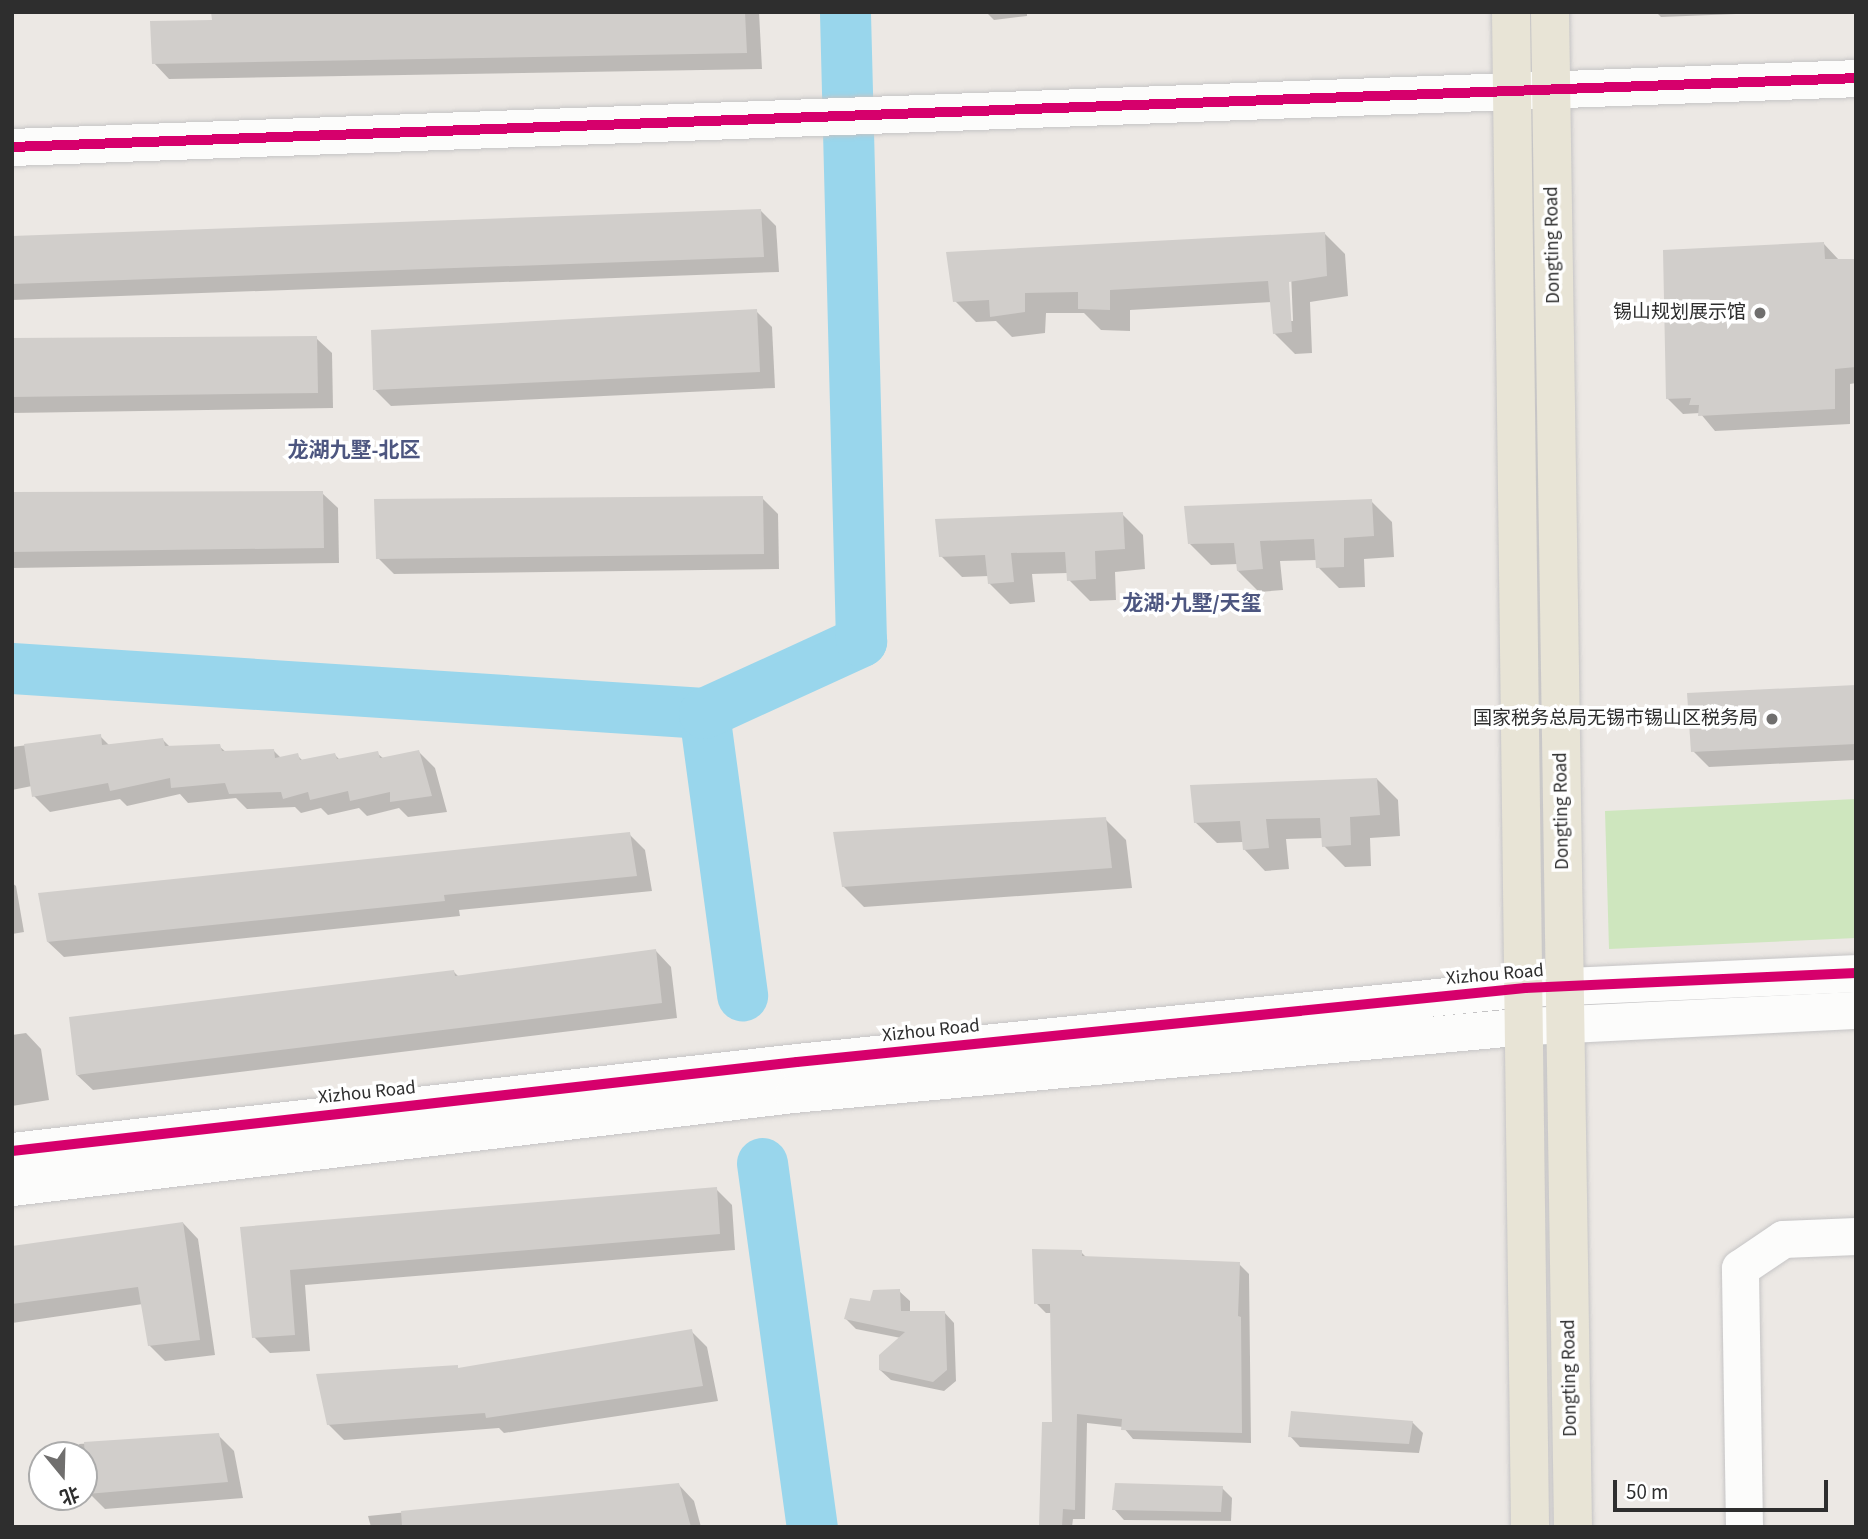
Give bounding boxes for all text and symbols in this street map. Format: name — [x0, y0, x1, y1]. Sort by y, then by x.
street label: Dongting Road — [1541, 186, 1565, 304]
place label: 锡山规划展示馆 — [1613, 302, 1746, 324]
marker: 锡山规划展示馆 — [1752, 305, 1768, 321]
district label: 龙湖九墅-北区 — [288, 437, 420, 463]
district label: 龙湖·九墅/天玺 — [1122, 590, 1262, 616]
place label: 国家税务总局无锡市锡山区税务局 — [1473, 708, 1758, 730]
marker: 国家税务总局无锡市锡山区税务局 — [1764, 711, 1780, 727]
street label: Dongting Road — [1550, 752, 1574, 870]
street label: Xizhou Road — [1445, 959, 1545, 991]
street label: Xizhou Road — [881, 1015, 981, 1047]
street label: Xizhou Road — [317, 1077, 417, 1109]
street label: Dongting Road — [1558, 1319, 1582, 1437]
north arrow — [28, 1441, 98, 1511]
scale bar — [1616, 1466, 1831, 1510]
text: 50 m — [1626, 1477, 1668, 1507]
text: 北 — [56, 1479, 83, 1510]

